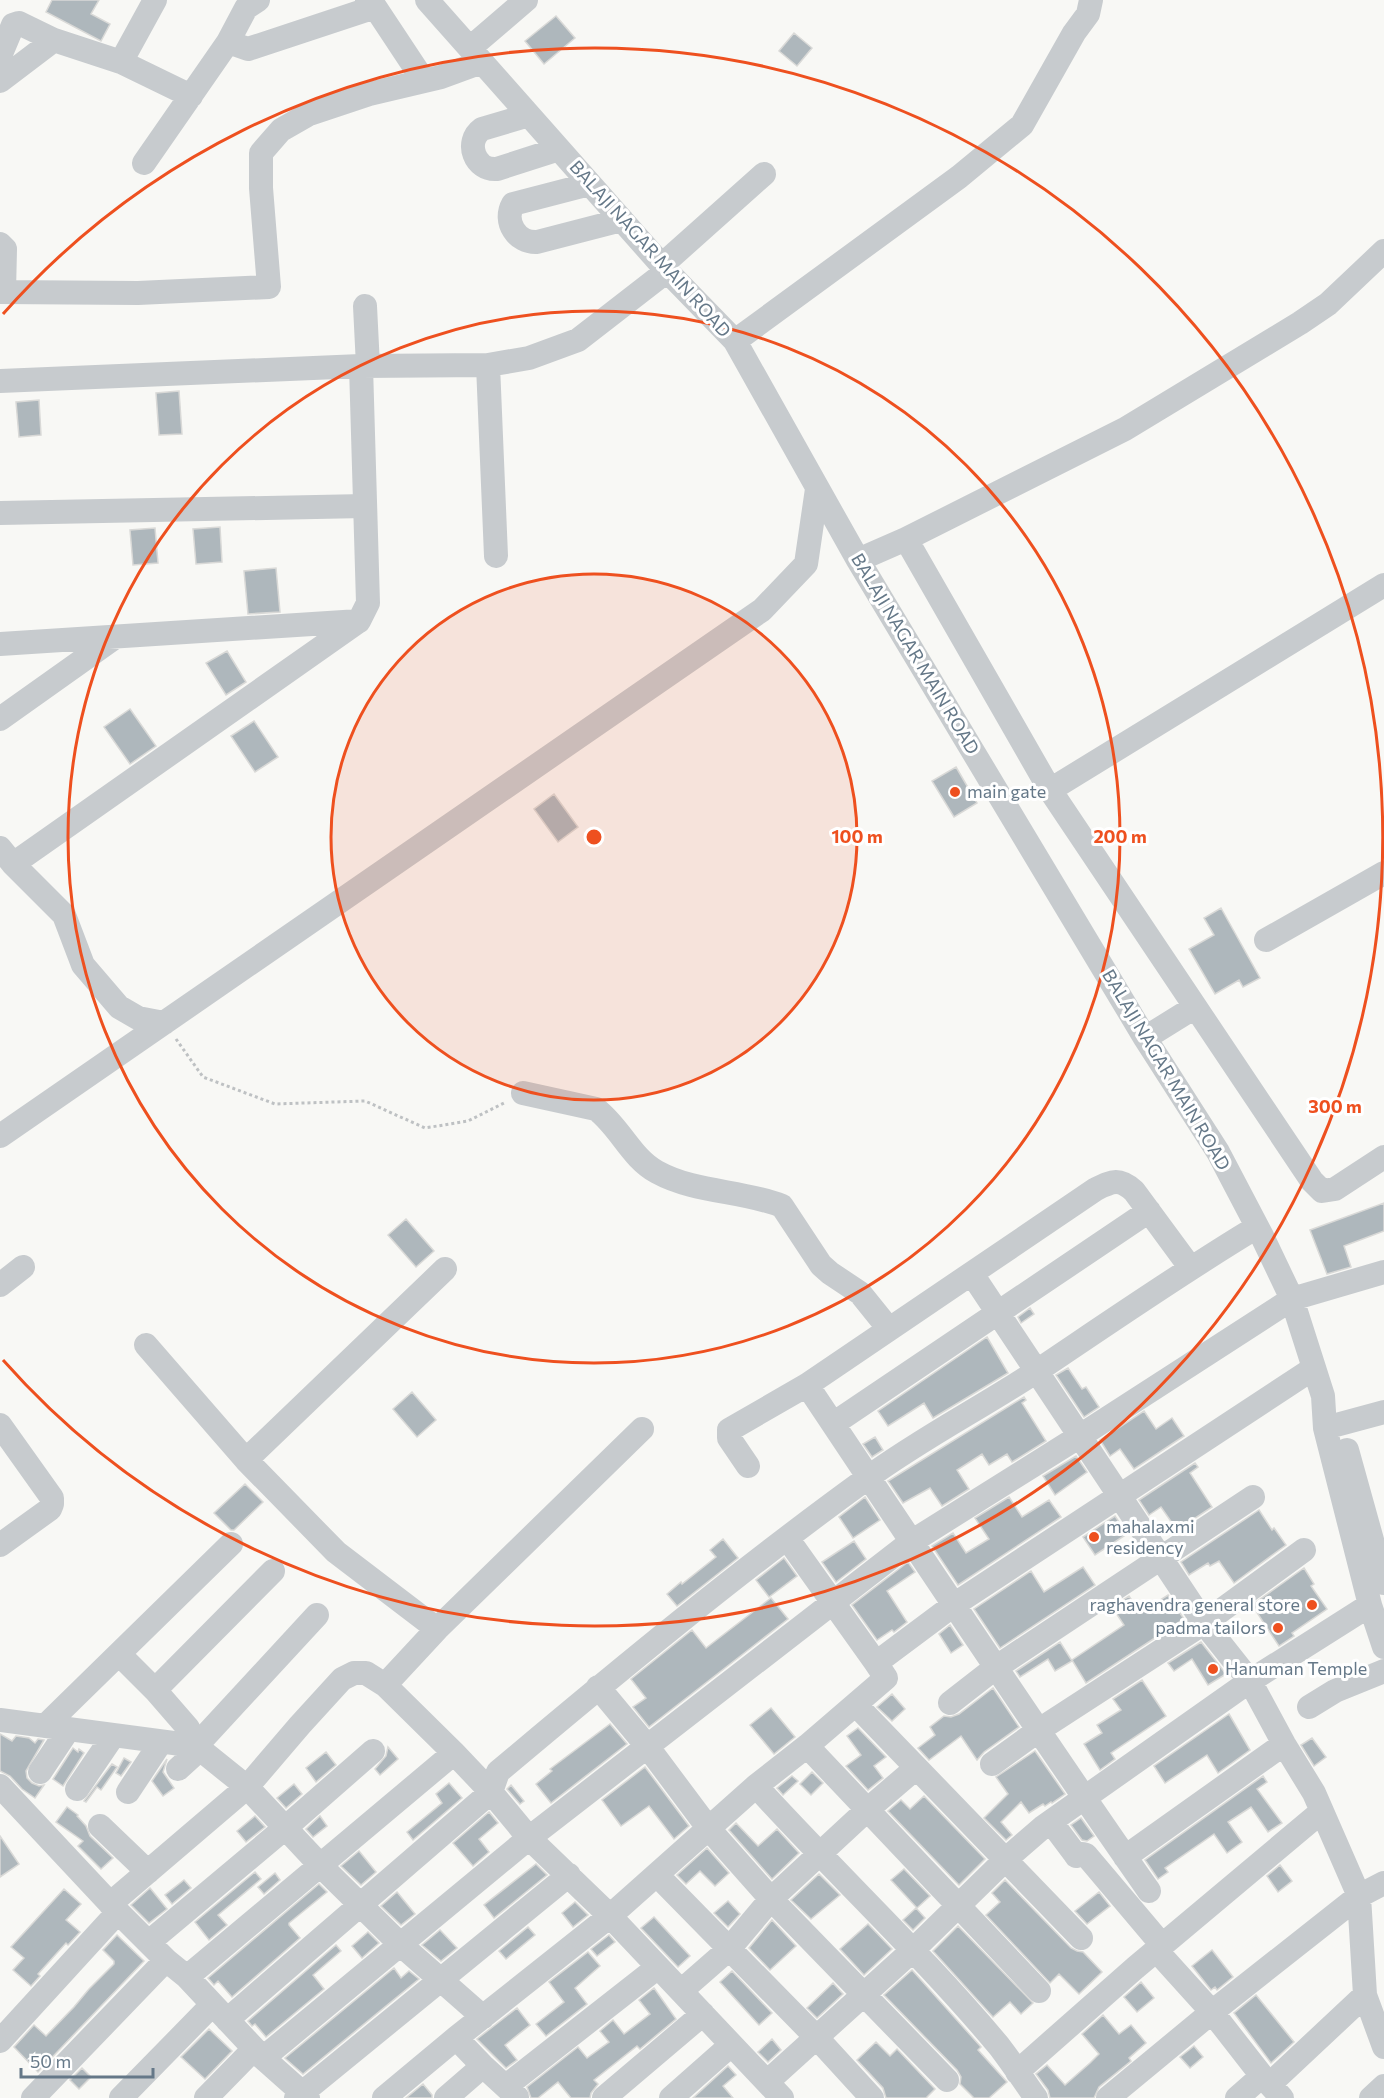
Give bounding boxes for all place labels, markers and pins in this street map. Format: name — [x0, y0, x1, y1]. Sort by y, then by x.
place label: main gate — [967, 780, 1046, 802]
marker: main gate — [948, 785, 962, 799]
centre of rings — [584, 827, 604, 847]
place label: mahalaxmi residency — [1106, 1515, 1195, 1558]
marker: mahalaxmi residency — [1087, 1530, 1101, 1544]
place label: raghavendra general store — [1089, 1593, 1300, 1615]
marker: raghavendra general store — [1305, 1598, 1319, 1612]
place label: padma tailors — [1155, 1616, 1266, 1638]
marker: padma tailors — [1271, 1621, 1285, 1635]
place label: Hanuman Temple — [1225, 1657, 1367, 1679]
marker: Hanuman Temple — [1206, 1662, 1220, 1676]

